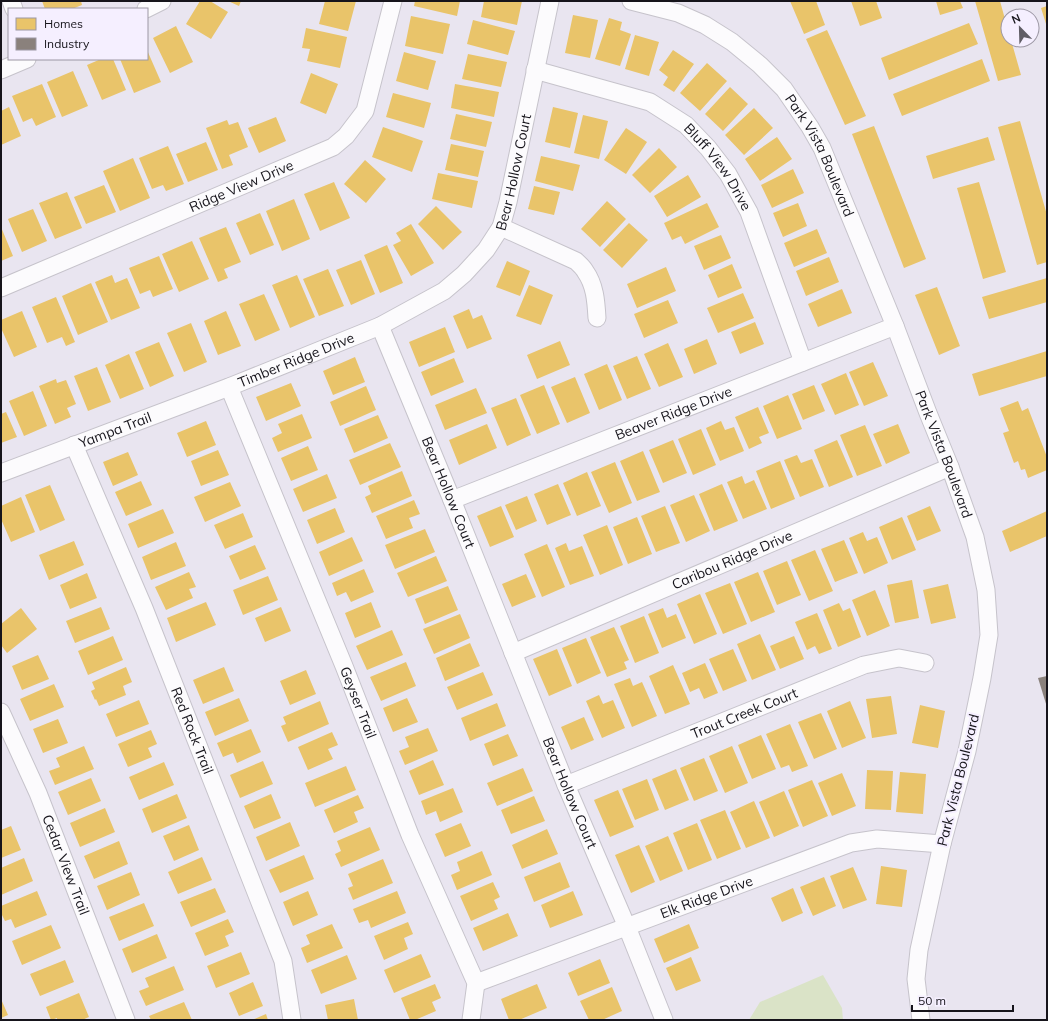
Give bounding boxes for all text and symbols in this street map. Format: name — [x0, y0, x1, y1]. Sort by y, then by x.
legend — [8, 8, 148, 60]
north arrow — [1000, 8, 1040, 48]
text: N — [1010, 11, 1023, 27]
text: Homes — [44, 16, 83, 31]
text: Industry — [44, 36, 90, 51]
street label: Park Vista Boulevard — [781, 91, 858, 219]
street label: Bear Hollow Court — [491, 112, 535, 233]
street label: Bluff View Drive — [680, 119, 755, 214]
street label: Ridge View Drive — [186, 156, 296, 216]
street label: Timber Ridge Drive — [235, 328, 357, 391]
street label: Beaver Ridge Drive — [612, 382, 735, 444]
street label: Park Vista Boulevard — [911, 388, 977, 521]
street label: Yampa Trail — [75, 408, 154, 452]
street label: Bear Hollow Court — [418, 434, 479, 551]
street label: Caribou Ridge Drive — [669, 526, 795, 593]
street label: Geyser Trail — [336, 664, 380, 741]
street label: Red Rock Trail — [167, 684, 217, 777]
street label: Trout Creek Court — [688, 684, 800, 743]
street label: Park Vista Boulevard — [933, 712, 983, 848]
street label: Bear Hollow Court — [539, 735, 601, 851]
street label: Cedar View Trail — [38, 812, 93, 918]
street label: Elk Ridge Drive — [658, 871, 755, 922]
scale bar — [912, 987, 1013, 1013]
text: 50 m — [918, 993, 946, 1008]

